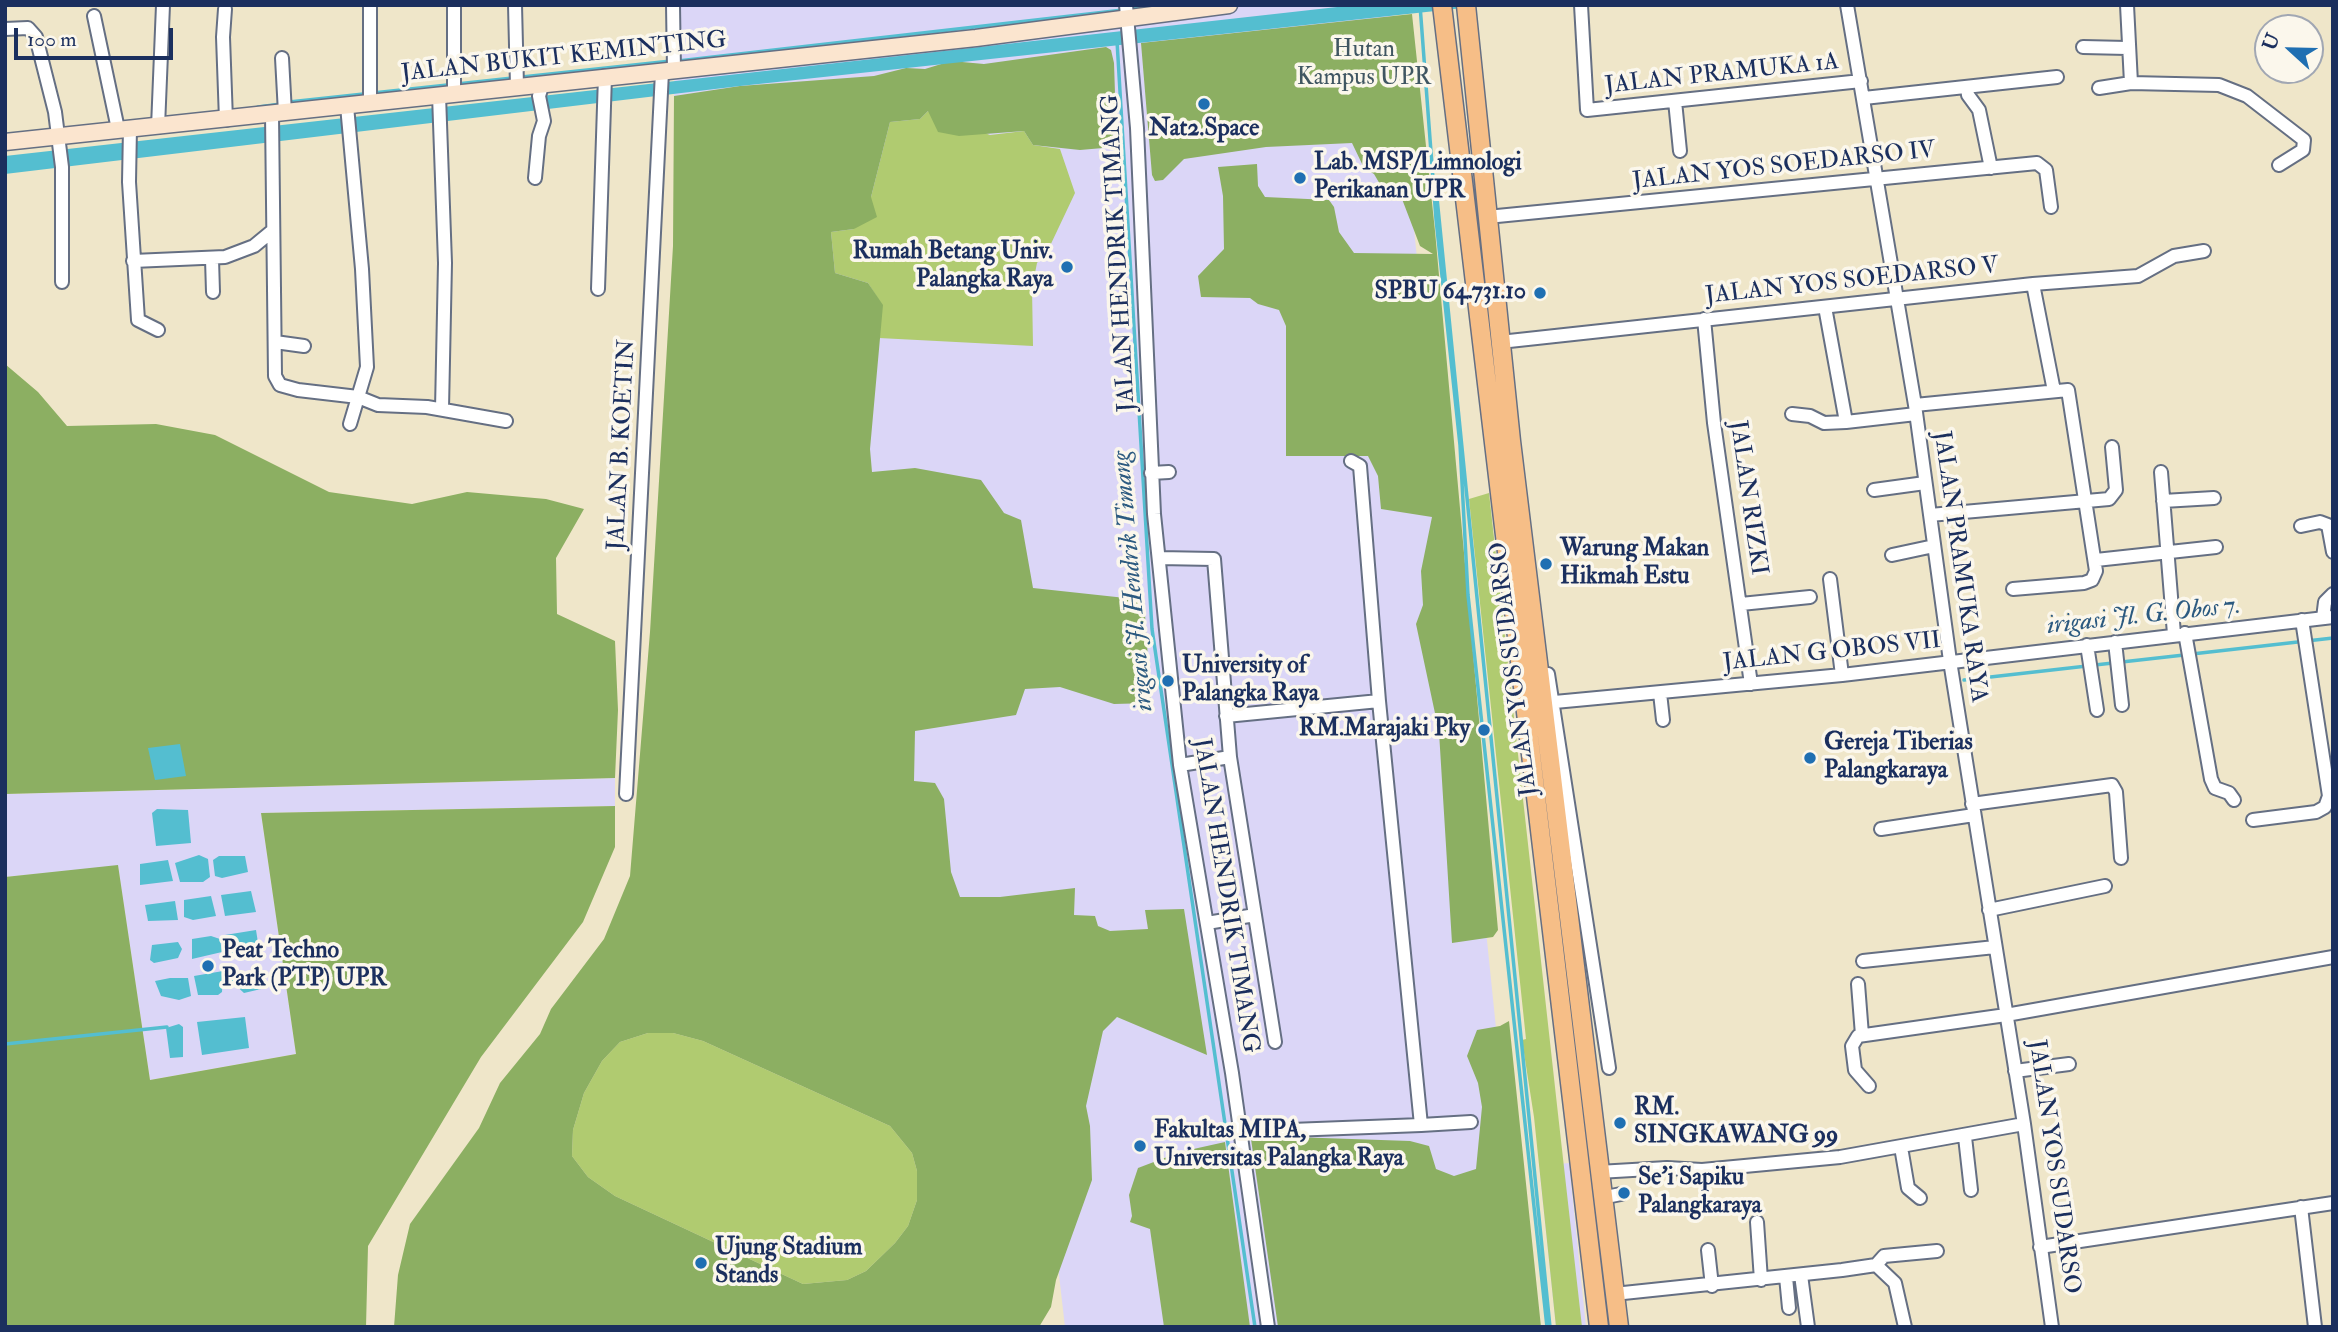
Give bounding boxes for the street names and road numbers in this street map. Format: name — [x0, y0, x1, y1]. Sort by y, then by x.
street label: JALAN BUKIT KEMINTING — [400, 27, 728, 89]
street label: JALAN PRAMUKA 1A — [1604, 48, 1840, 102]
street label: JALAN HENDRIK TIMANG — [1097, 93, 1143, 413]
street label: JALAN YOS SOEDARSO IV — [1631, 137, 1937, 197]
street label: JALAN YOS SOEDARSO V — [1704, 252, 2000, 312]
street label: JALAN B. KOETIN — [603, 339, 643, 551]
street label: JALAN RIZKI — [1722, 419, 1772, 577]
street label: JALAN PRAMUKA RAYA — [1926, 429, 1992, 705]
street label: JALAN YOS SUDARSO — [1485, 540, 1545, 798]
street label: JALAN G OBOS VII — [1722, 627, 1942, 679]
street label: JALAN HENDRIK TIMANG — [1186, 737, 1264, 1055]
street label: JALAN YOS SUDARSO — [2021, 1038, 2085, 1296]

